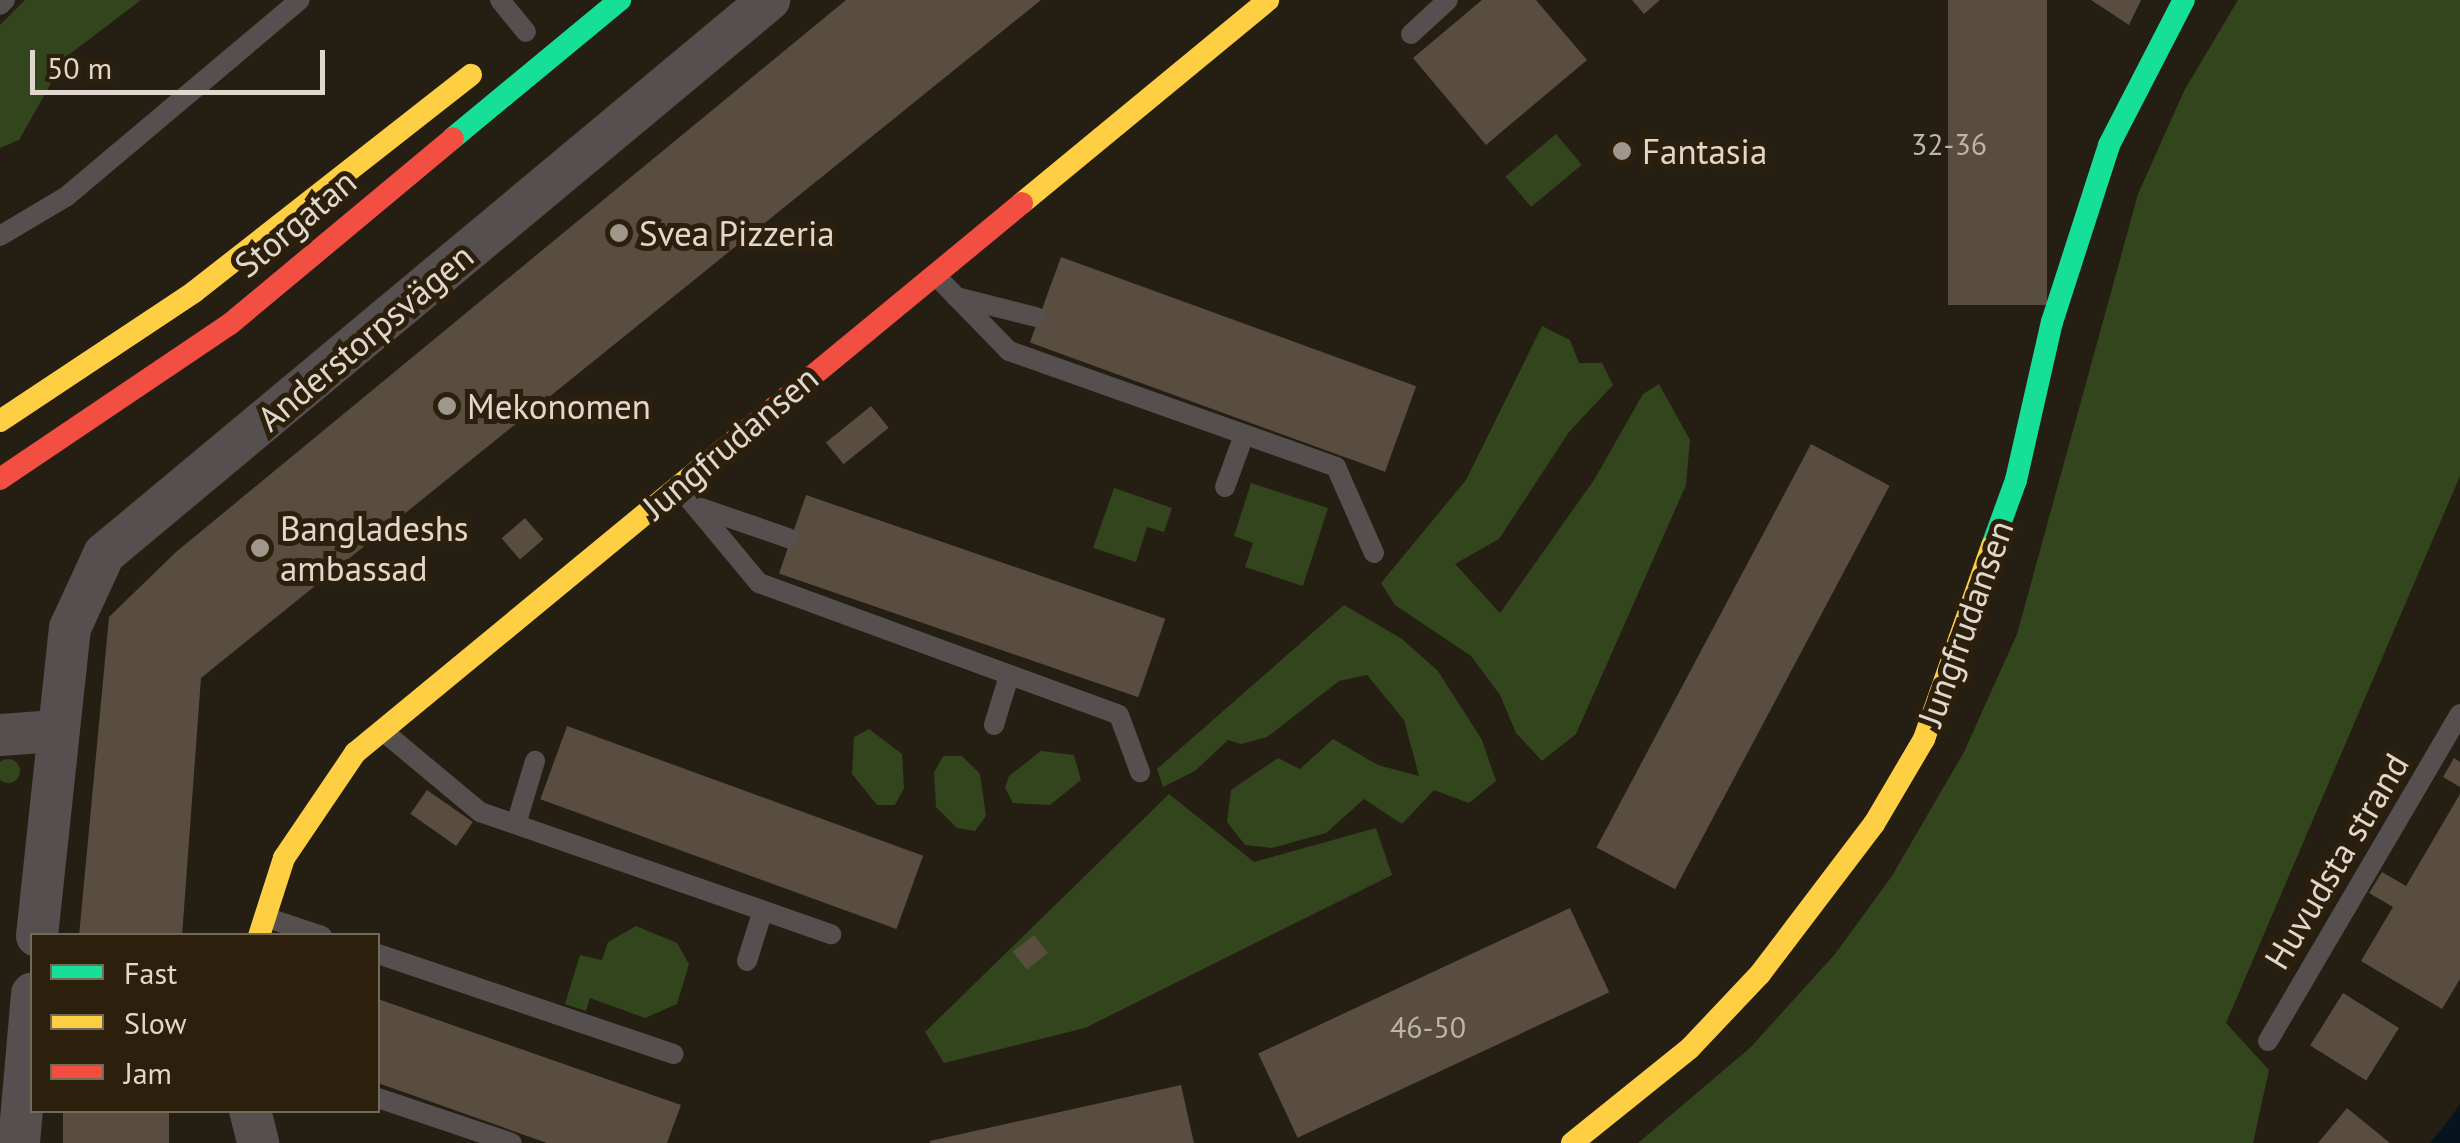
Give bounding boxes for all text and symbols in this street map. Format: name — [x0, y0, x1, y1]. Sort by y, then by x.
scale bar — [35, 30, 330, 92]
text: 50 m — [47, 48, 112, 87]
house number: 32-36 — [1911, 126, 1987, 162]
place label: Fantasia — [1642, 130, 1767, 172]
marker: Fantasia — [1611, 140, 1633, 162]
street label: Storgatan — [226, 160, 364, 286]
place label: Svea Pizzeria — [639, 212, 835, 254]
marker: Svea Pizzeria — [608, 222, 630, 244]
street label: Anderstorpsvägen — [249, 235, 481, 439]
street label: Jungfrudansen — [634, 357, 826, 527]
place label: Mekonomen — [467, 385, 651, 427]
marker: Mekonomen — [436, 395, 458, 417]
place label: Bangladeshs ambassad — [280, 507, 469, 589]
street label: Jungfrudansen — [1908, 514, 2022, 732]
marker: Bangladeshs ambassad — [249, 537, 271, 559]
street label: Huvudsta strand — [2255, 746, 2417, 976]
legend — [30, 933, 380, 1113]
text: Fast — [124, 953, 177, 992]
text: Slow — [124, 1003, 187, 1042]
house number: 46-50 — [1390, 1009, 1466, 1045]
text: Jam — [124, 1053, 172, 1092]

